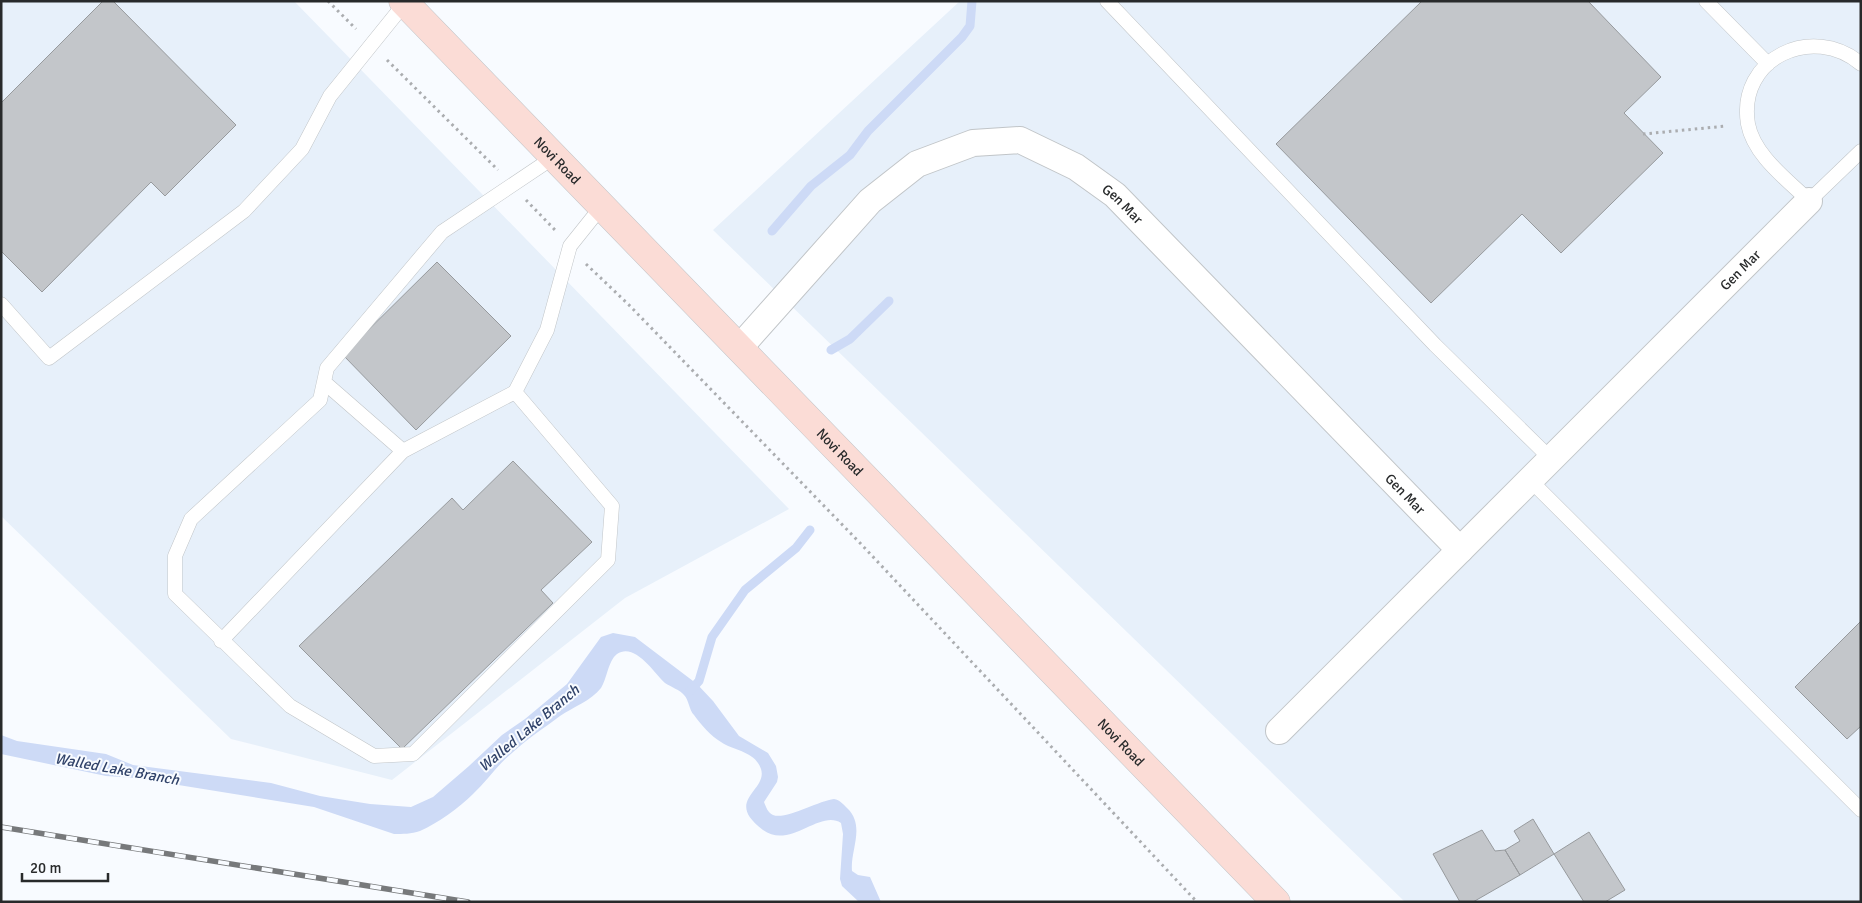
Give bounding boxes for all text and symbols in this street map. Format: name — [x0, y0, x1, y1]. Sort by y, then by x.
street label: Novi Road — [531, 133, 584, 188]
street label: Gen Mar — [1099, 180, 1147, 228]
street label: Gen Mar — [1716, 246, 1764, 294]
street label: Novi Road — [813, 425, 867, 479]
street label: Gen Mar — [1382, 470, 1430, 518]
water label: Walled Lake Branch — [475, 680, 584, 775]
street label: Novi Road — [1094, 715, 1148, 770]
water label: Walled Lake Branch — [54, 749, 181, 789]
scale bar — [22, 850, 109, 882]
text: 20 m — [30, 859, 61, 877]

